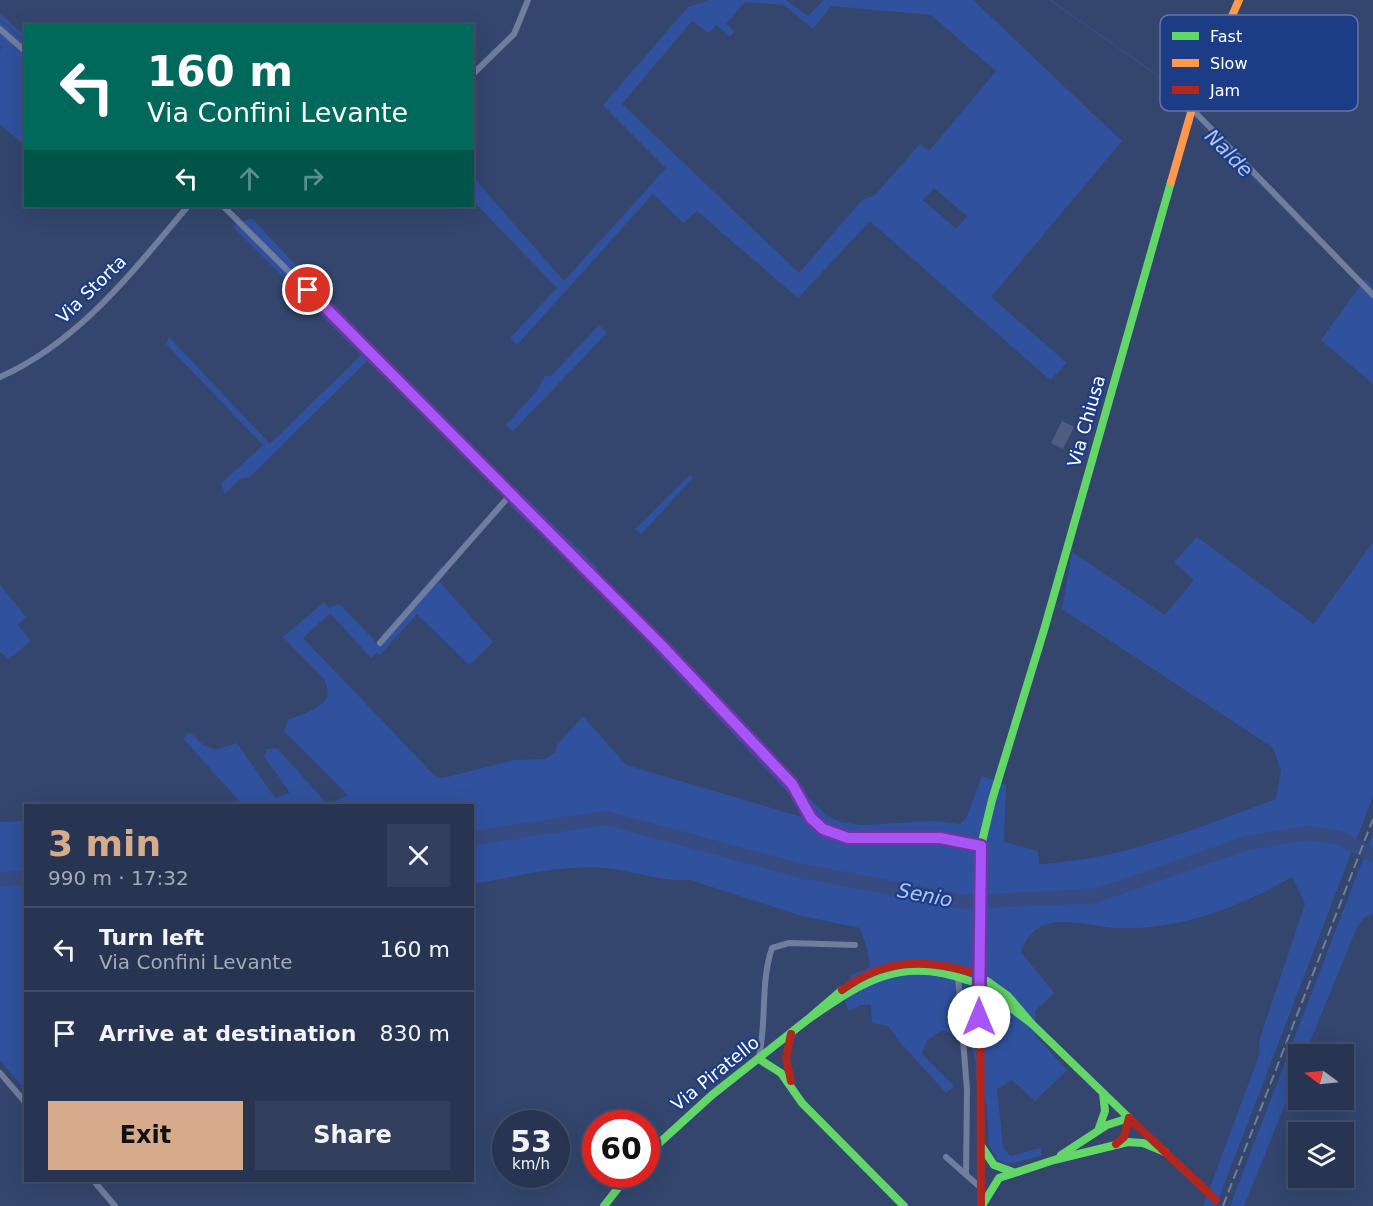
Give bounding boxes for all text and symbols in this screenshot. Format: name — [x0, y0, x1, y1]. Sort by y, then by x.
legend — [1160, 15, 1358, 111]
text: Fast — [1210, 27, 1242, 46]
text: 160 m — [147, 47, 293, 96]
icon: left — [48, 48, 126, 126]
text: Slow — [1210, 54, 1247, 73]
text: Jam — [1209, 81, 1240, 100]
text: Via Confini Levante — [147, 97, 408, 128]
water label: Nalde — [1200, 124, 1258, 182]
icon: left — [170, 162, 203, 195]
icon: ahead — [233, 162, 266, 195]
icon: right — [296, 162, 329, 195]
street label: Via Storta — [52, 251, 130, 327]
pin — [282, 264, 333, 315]
icon: arrive — [291, 273, 324, 306]
street label: Via Chiusa — [1063, 373, 1109, 469]
text: 3 min — [48, 823, 161, 864]
button: close — [387, 824, 450, 887]
text: 990 m · 17:32 — [48, 866, 189, 890]
water label: Senio — [895, 878, 955, 912]
text: Turn left — [99, 925, 204, 950]
icon: left — [48, 933, 81, 966]
text: 160 m — [380, 937, 450, 962]
text: Via Confini Levante — [99, 950, 293, 974]
position arrow — [947, 985, 1011, 1049]
icon: arrive — [48, 1017, 81, 1050]
text: Arrive at destination — [99, 1021, 356, 1046]
text: 830 m — [380, 1021, 450, 1046]
street label: Via Piratello — [667, 1031, 763, 1115]
north arrow — [1288, 1044, 1354, 1110]
map controls — [1288, 1044, 1354, 1188]
button: Exit — [48, 1101, 243, 1170]
button: Share — [255, 1101, 450, 1170]
speed limit sign: 60 — [582, 1110, 660, 1188]
button: layers — [1288, 1122, 1354, 1188]
text: 53 — [510, 1124, 552, 1159]
text: km/h — [512, 1155, 550, 1173]

